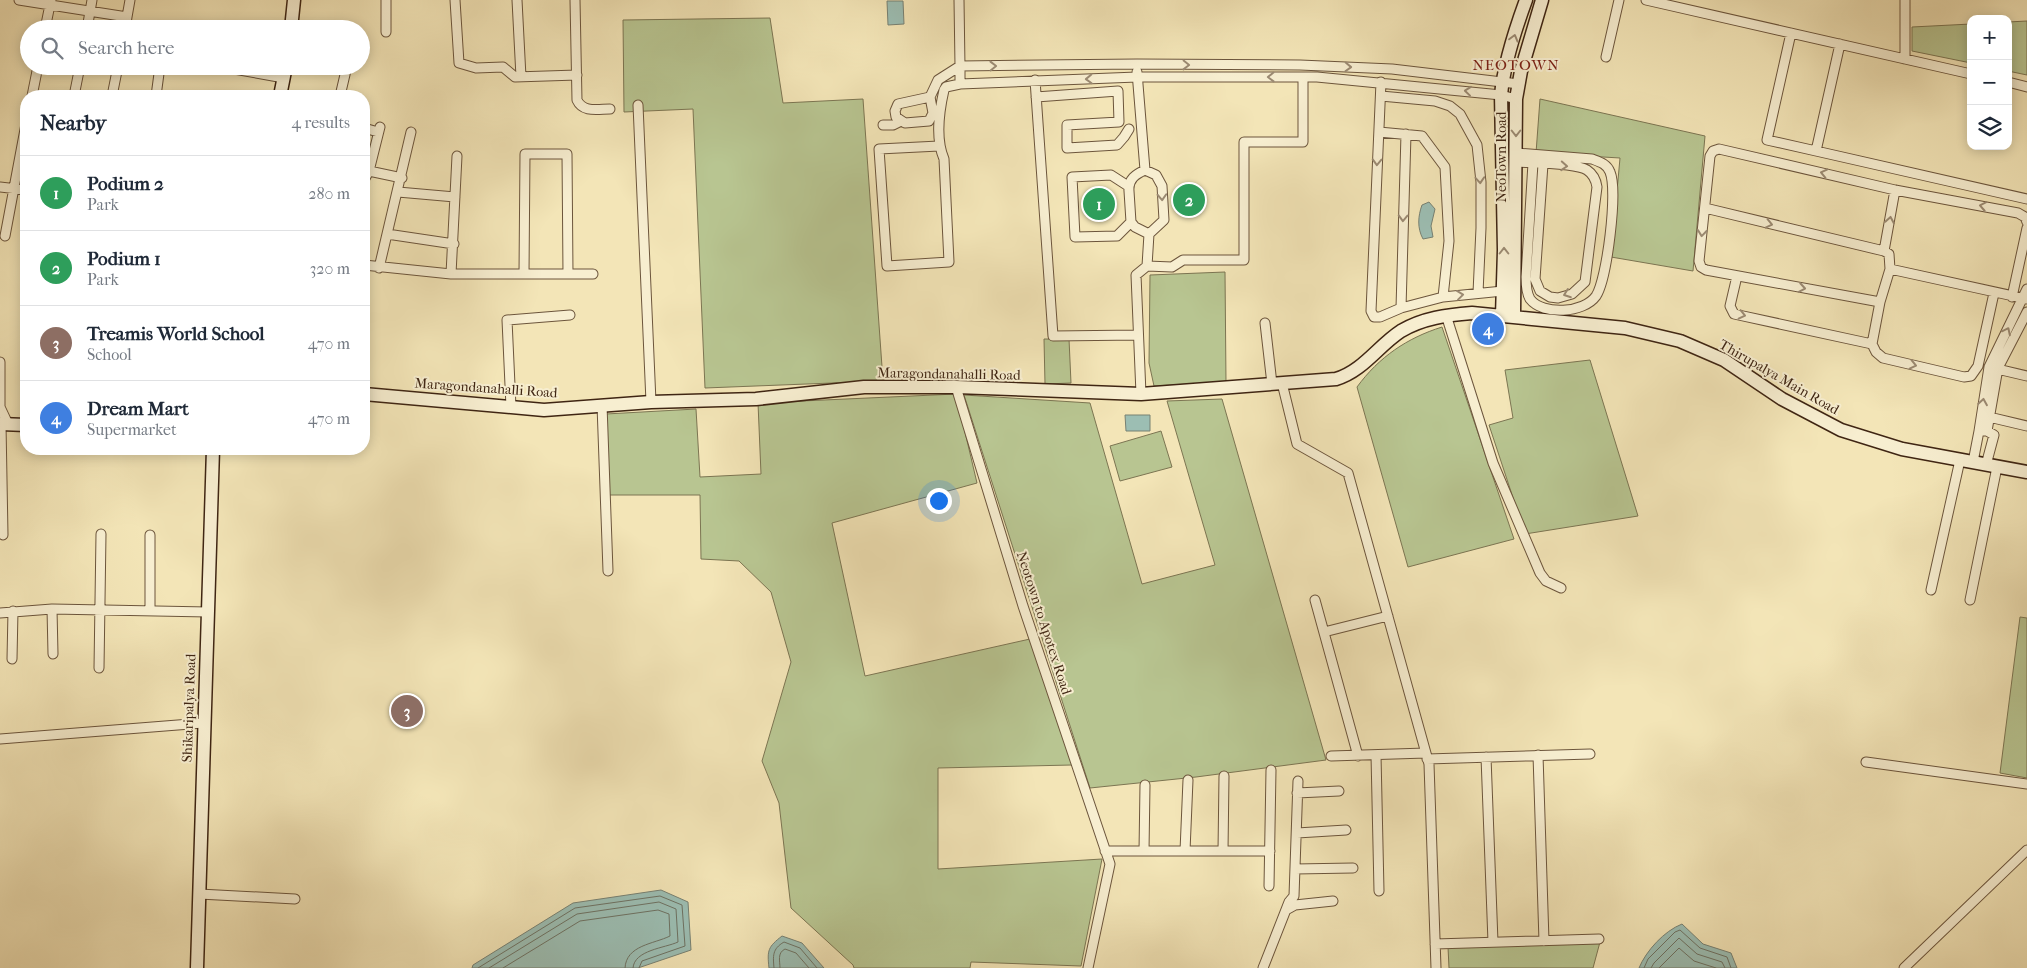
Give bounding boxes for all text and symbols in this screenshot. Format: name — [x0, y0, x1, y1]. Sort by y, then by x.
map controls — [1967, 15, 2012, 150]
button: + — [1967, 15, 2012, 60]
search box — [20, 20, 370, 75]
icon: search — [38, 34, 66, 62]
one-way arrow — [1508, 34, 1518, 42]
text: Search here — [78, 37, 174, 59]
district label: NEOTOWN — [1472, 56, 1560, 74]
one-way arrow — [1182, 60, 1190, 70]
button: − — [1967, 60, 2012, 105]
one-way arrow — [990, 61, 997, 71]
one-way arrow — [1344, 62, 1352, 72]
one-way arrow — [1267, 72, 1275, 82]
one-way arrow — [1084, 73, 1092, 84]
one-way arrow — [1464, 86, 1472, 97]
button: layers — [1967, 105, 2012, 150]
text: Nearby — [40, 111, 106, 135]
street label: NeoTown Road — [1493, 111, 1510, 202]
text: 4 results — [292, 113, 350, 132]
one-way arrow — [1511, 130, 1521, 137]
one-way arrow — [1372, 159, 1383, 167]
one-way arrow — [1561, 160, 1569, 171]
one-way arrow — [1820, 168, 1828, 179]
text: Podium 2 — [87, 173, 164, 195]
one-way arrow — [1475, 176, 1486, 184]
pin: 2 — [1173, 181, 1205, 219]
text: 1 — [53, 184, 59, 203]
text: 280 m — [308, 184, 350, 203]
pin: 1 — [1083, 185, 1115, 223]
one-way arrow — [1157, 193, 1168, 201]
text: Park — [87, 195, 119, 214]
one-way arrow — [1979, 202, 1987, 212]
one-way arrow — [1398, 214, 1409, 222]
one-way arrow — [1884, 216, 1894, 224]
one-way arrow — [1765, 218, 1774, 229]
one-way arrow — [1697, 229, 1708, 237]
one-way arrow — [1499, 247, 1509, 254]
text: Podium 1 — [87, 248, 161, 270]
text: 2 — [52, 259, 60, 278]
text: 320 m — [310, 259, 350, 278]
text: Park — [87, 270, 119, 289]
one-way arrow — [1798, 282, 1807, 293]
one-way arrow — [1563, 289, 1572, 299]
one-way arrow — [1456, 290, 1464, 301]
pin: 4 — [1472, 310, 1504, 348]
one-way arrow — [1737, 310, 1746, 320]
text: Treamis World School — [87, 323, 265, 345]
one-way arrow — [2001, 327, 2011, 336]
text: 3 — [53, 334, 59, 353]
text: 470 m — [308, 334, 350, 353]
street label: Thirupalya Main Road — [1716, 336, 1842, 418]
text: School — [87, 345, 132, 364]
one-way arrow — [1908, 359, 1917, 370]
street label: Maragondanahalli Road — [877, 364, 1021, 384]
street label: Maragondanahalli Road — [414, 375, 558, 402]
one-way arrow — [1977, 397, 1988, 405]
text: Dream Mart — [87, 398, 189, 420]
text: 4 — [51, 409, 61, 428]
text: 470 m — [308, 409, 350, 428]
text: Supermarket — [87, 420, 177, 439]
your location — [926, 488, 952, 514]
street label: Neotown to Apotex Road — [1013, 549, 1075, 697]
street label: Shikaripalya Road — [179, 653, 199, 763]
pin: 3 — [391, 692, 423, 730]

